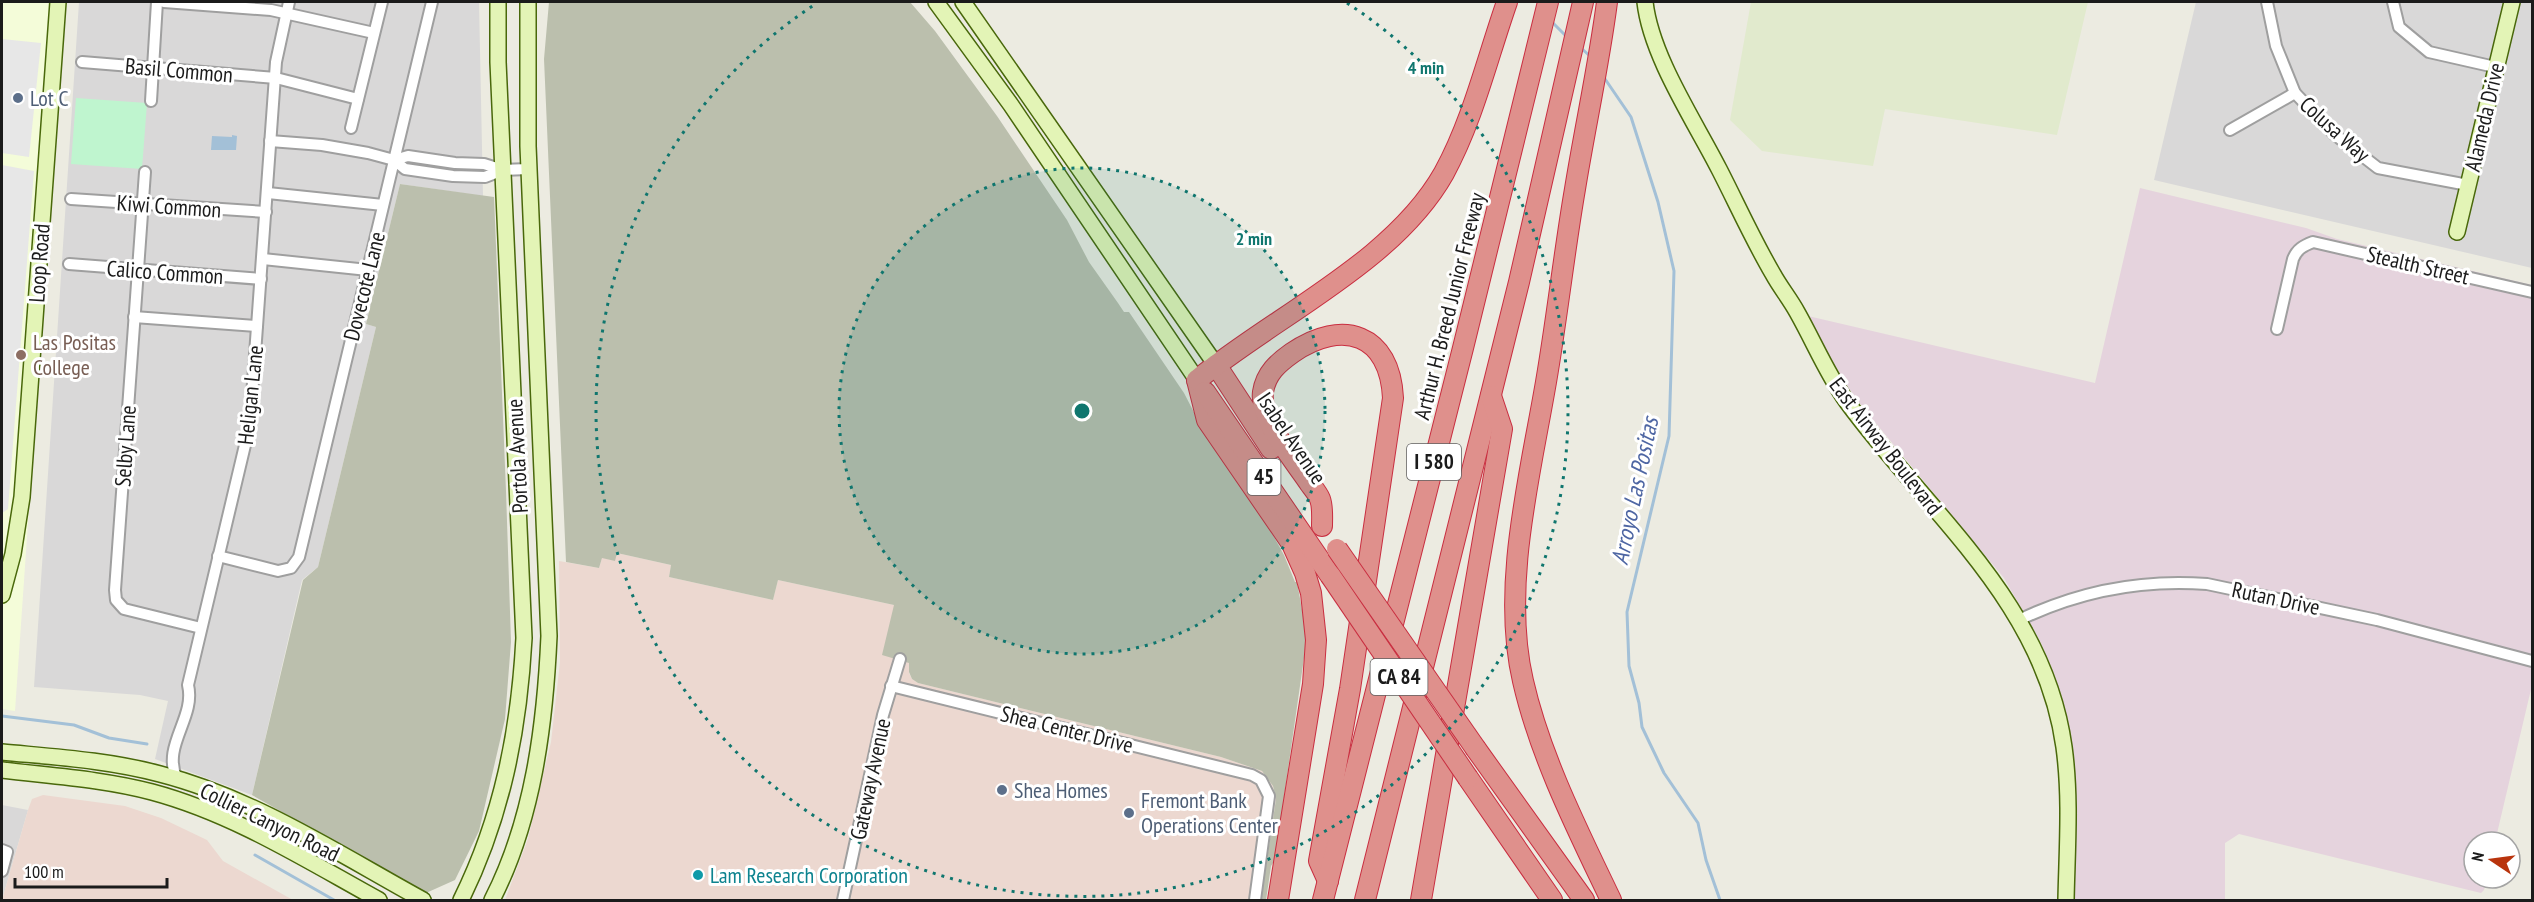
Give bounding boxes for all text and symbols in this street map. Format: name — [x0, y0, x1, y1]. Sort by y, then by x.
street label: Basil Common — [124, 51, 234, 89]
text: 4 min — [1408, 56, 1444, 79]
street label: Alameda Drive — [2458, 60, 2510, 174]
place label: Lot C — [30, 84, 68, 112]
street label: Colusa Way — [2294, 90, 2377, 168]
marker: Lot C — [11, 91, 25, 105]
street label: Kiwi Common — [116, 188, 222, 224]
street label: Arthur H. Breed Junior Freeway — [1407, 189, 1491, 422]
street label: Loop Road — [22, 223, 56, 303]
text: 2 min — [1236, 227, 1272, 250]
street label: Dovecote Lane — [337, 229, 391, 343]
street label: Stealth Street — [2364, 240, 2472, 290]
street label: Calico Common — [106, 254, 224, 290]
place label: Las Positas College — [33, 328, 116, 381]
street label: Heligan Lane — [231, 344, 269, 446]
marker: Las Positas College — [14, 348, 28, 362]
street label: East Airway Boulevard — [1823, 371, 1949, 521]
street label: Isabel Avenue — [1251, 387, 1333, 489]
street label: Portola Avenue — [500, 398, 534, 514]
centre of rings — [1072, 401, 1092, 421]
street label: Selby Lane — [108, 404, 142, 488]
water label: Arroyo Las Positas — [1604, 412, 1666, 567]
road number: I 580 — [1407, 444, 1461, 480]
road number: 45 — [1248, 459, 1280, 495]
street label: Rutan Drive — [2229, 575, 2323, 621]
road number: CA 84 — [1370, 659, 1428, 695]
street label: Shea Center Drive — [998, 699, 1136, 759]
street label: Gateway Avenue — [843, 716, 897, 842]
street label: Collier Canyon Road — [196, 776, 344, 868]
place label: Shea Homes — [1014, 776, 1108, 804]
marker: Shea Homes — [995, 783, 1009, 797]
place label: Fremont Bank Operations Center — [1141, 786, 1278, 839]
marker: Fremont Bank Operations Center — [1122, 806, 1136, 820]
north arrow — [2462, 830, 2522, 890]
text: N — [2467, 850, 2488, 863]
scale bar — [15, 851, 166, 889]
text: 100 m — [24, 860, 64, 883]
place label: Lam Research Corporation — [710, 861, 908, 889]
marker: Lam Research Corporation — [691, 868, 705, 882]

